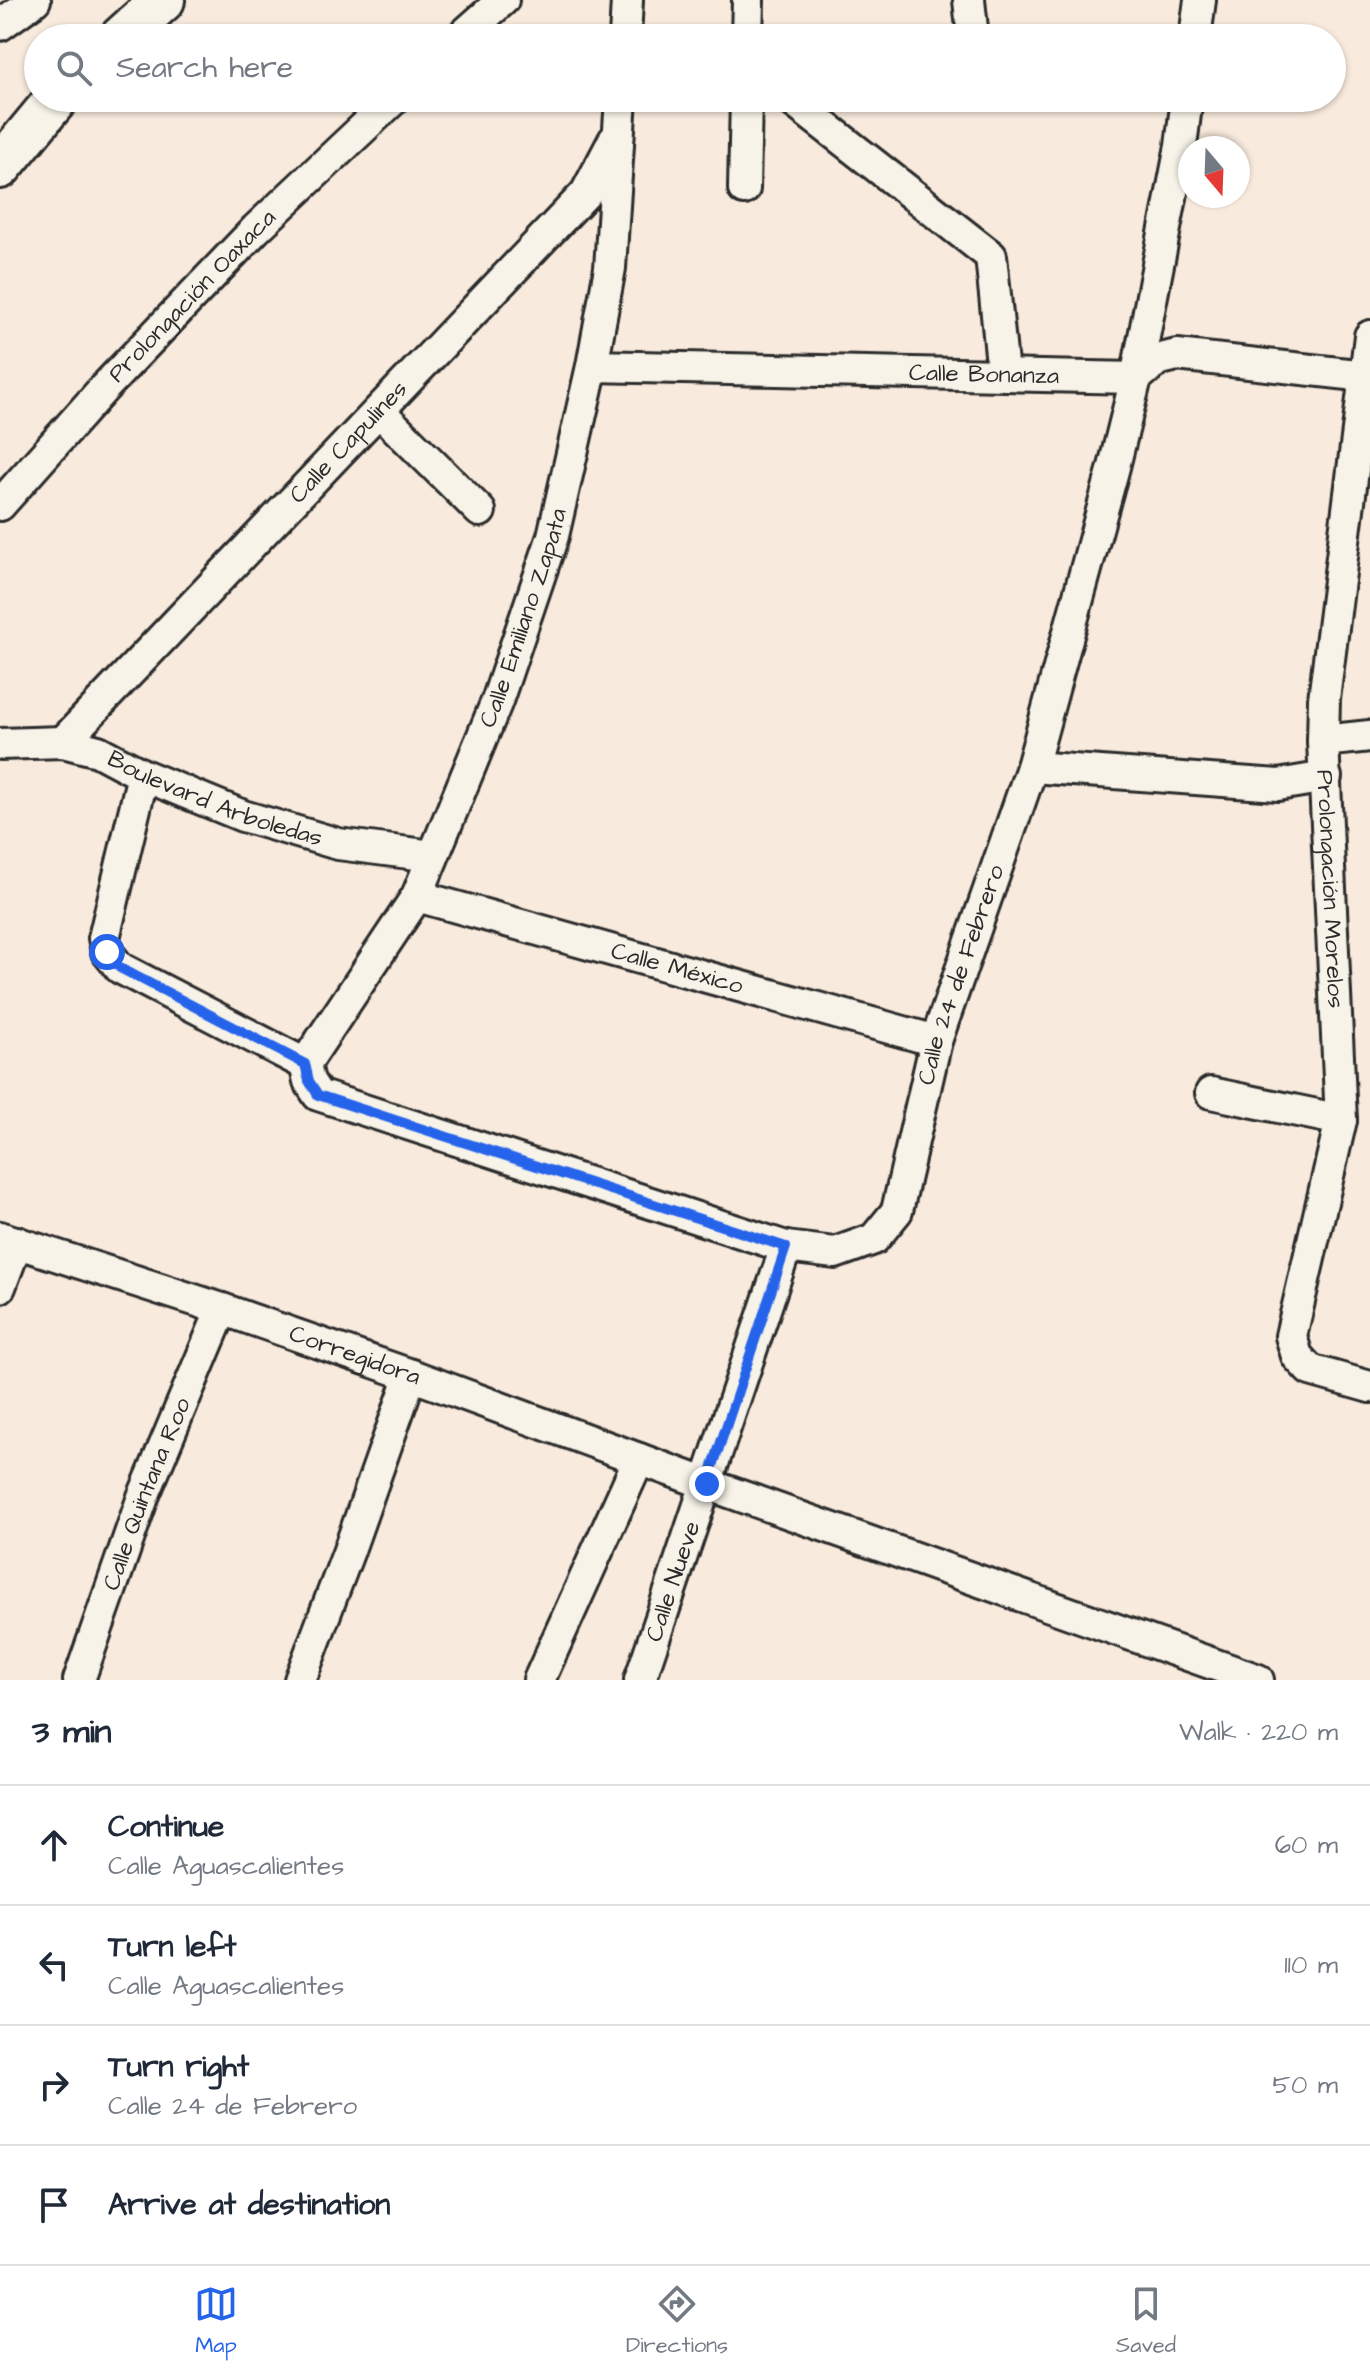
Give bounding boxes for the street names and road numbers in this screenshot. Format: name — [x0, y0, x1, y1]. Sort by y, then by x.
street label: Prolongación Oaxaca — [101, 202, 284, 390]
street label: Calle Bonanza — [908, 356, 1059, 393]
street label: Calle Capulines — [282, 373, 416, 511]
street label: Calle Emiliano Zapata — [471, 505, 576, 733]
street label: Boulevard Arboledas — [101, 742, 326, 855]
street label: Prolongación Morelos — [1307, 769, 1353, 1009]
street label: Calle 24 de Febrero — [909, 860, 1014, 1088]
street label: Calle México — [607, 934, 748, 1003]
street label: Corregidora — [284, 1317, 425, 1394]
street label: Calle Quintana Roo — [95, 1392, 200, 1595]
street label: Calle Nueve — [637, 1517, 709, 1646]

